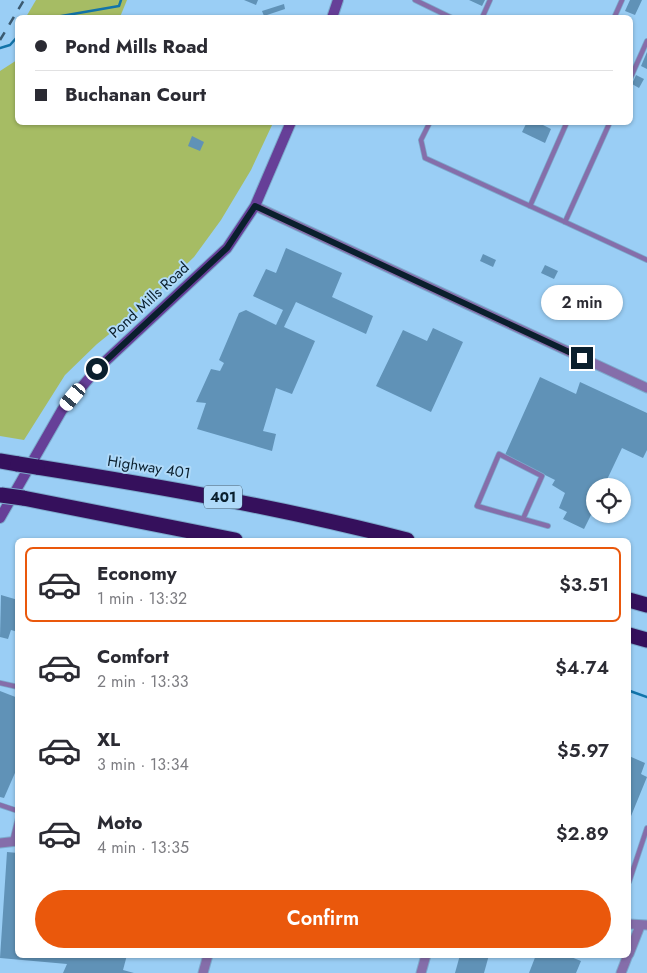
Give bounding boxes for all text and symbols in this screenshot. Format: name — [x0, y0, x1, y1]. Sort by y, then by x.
text: Pond Mills Road — [65, 33, 208, 60]
text: Buchanan Court — [65, 81, 206, 108]
street label: Pond Mills Road — [104, 257, 194, 343]
callout: 2 min — [541, 286, 623, 320]
text: 2 min — [561, 291, 603, 314]
route end — [571, 347, 593, 369]
route start — [86, 358, 108, 380]
car — [57, 381, 88, 413]
street label: Highway 401 — [106, 450, 192, 484]
map controls — [586, 478, 631, 523]
button: locate — [586, 478, 631, 523]
road number: 401 — [204, 486, 242, 508]
text: Economy — [97, 560, 177, 587]
icon: car — [37, 562, 82, 607]
text: $3.51 — [559, 571, 609, 598]
text: 1 min · 13:32 — [97, 587, 187, 610]
text: Comfort — [97, 643, 169, 670]
icon: car — [37, 645, 82, 690]
text: $4.74 — [555, 654, 609, 681]
text: 2 min · 13:33 — [97, 670, 189, 693]
text: XL — [97, 726, 120, 753]
icon: car — [37, 728, 82, 773]
text: $5.97 — [557, 737, 609, 764]
text: 3 min · 13:34 — [97, 753, 189, 776]
text: Moto — [97, 809, 142, 836]
icon: car — [37, 811, 82, 856]
text: $2.89 — [556, 820, 609, 847]
text: 4 min · 13:35 — [97, 836, 189, 859]
button: Confirm — [35, 890, 611, 948]

